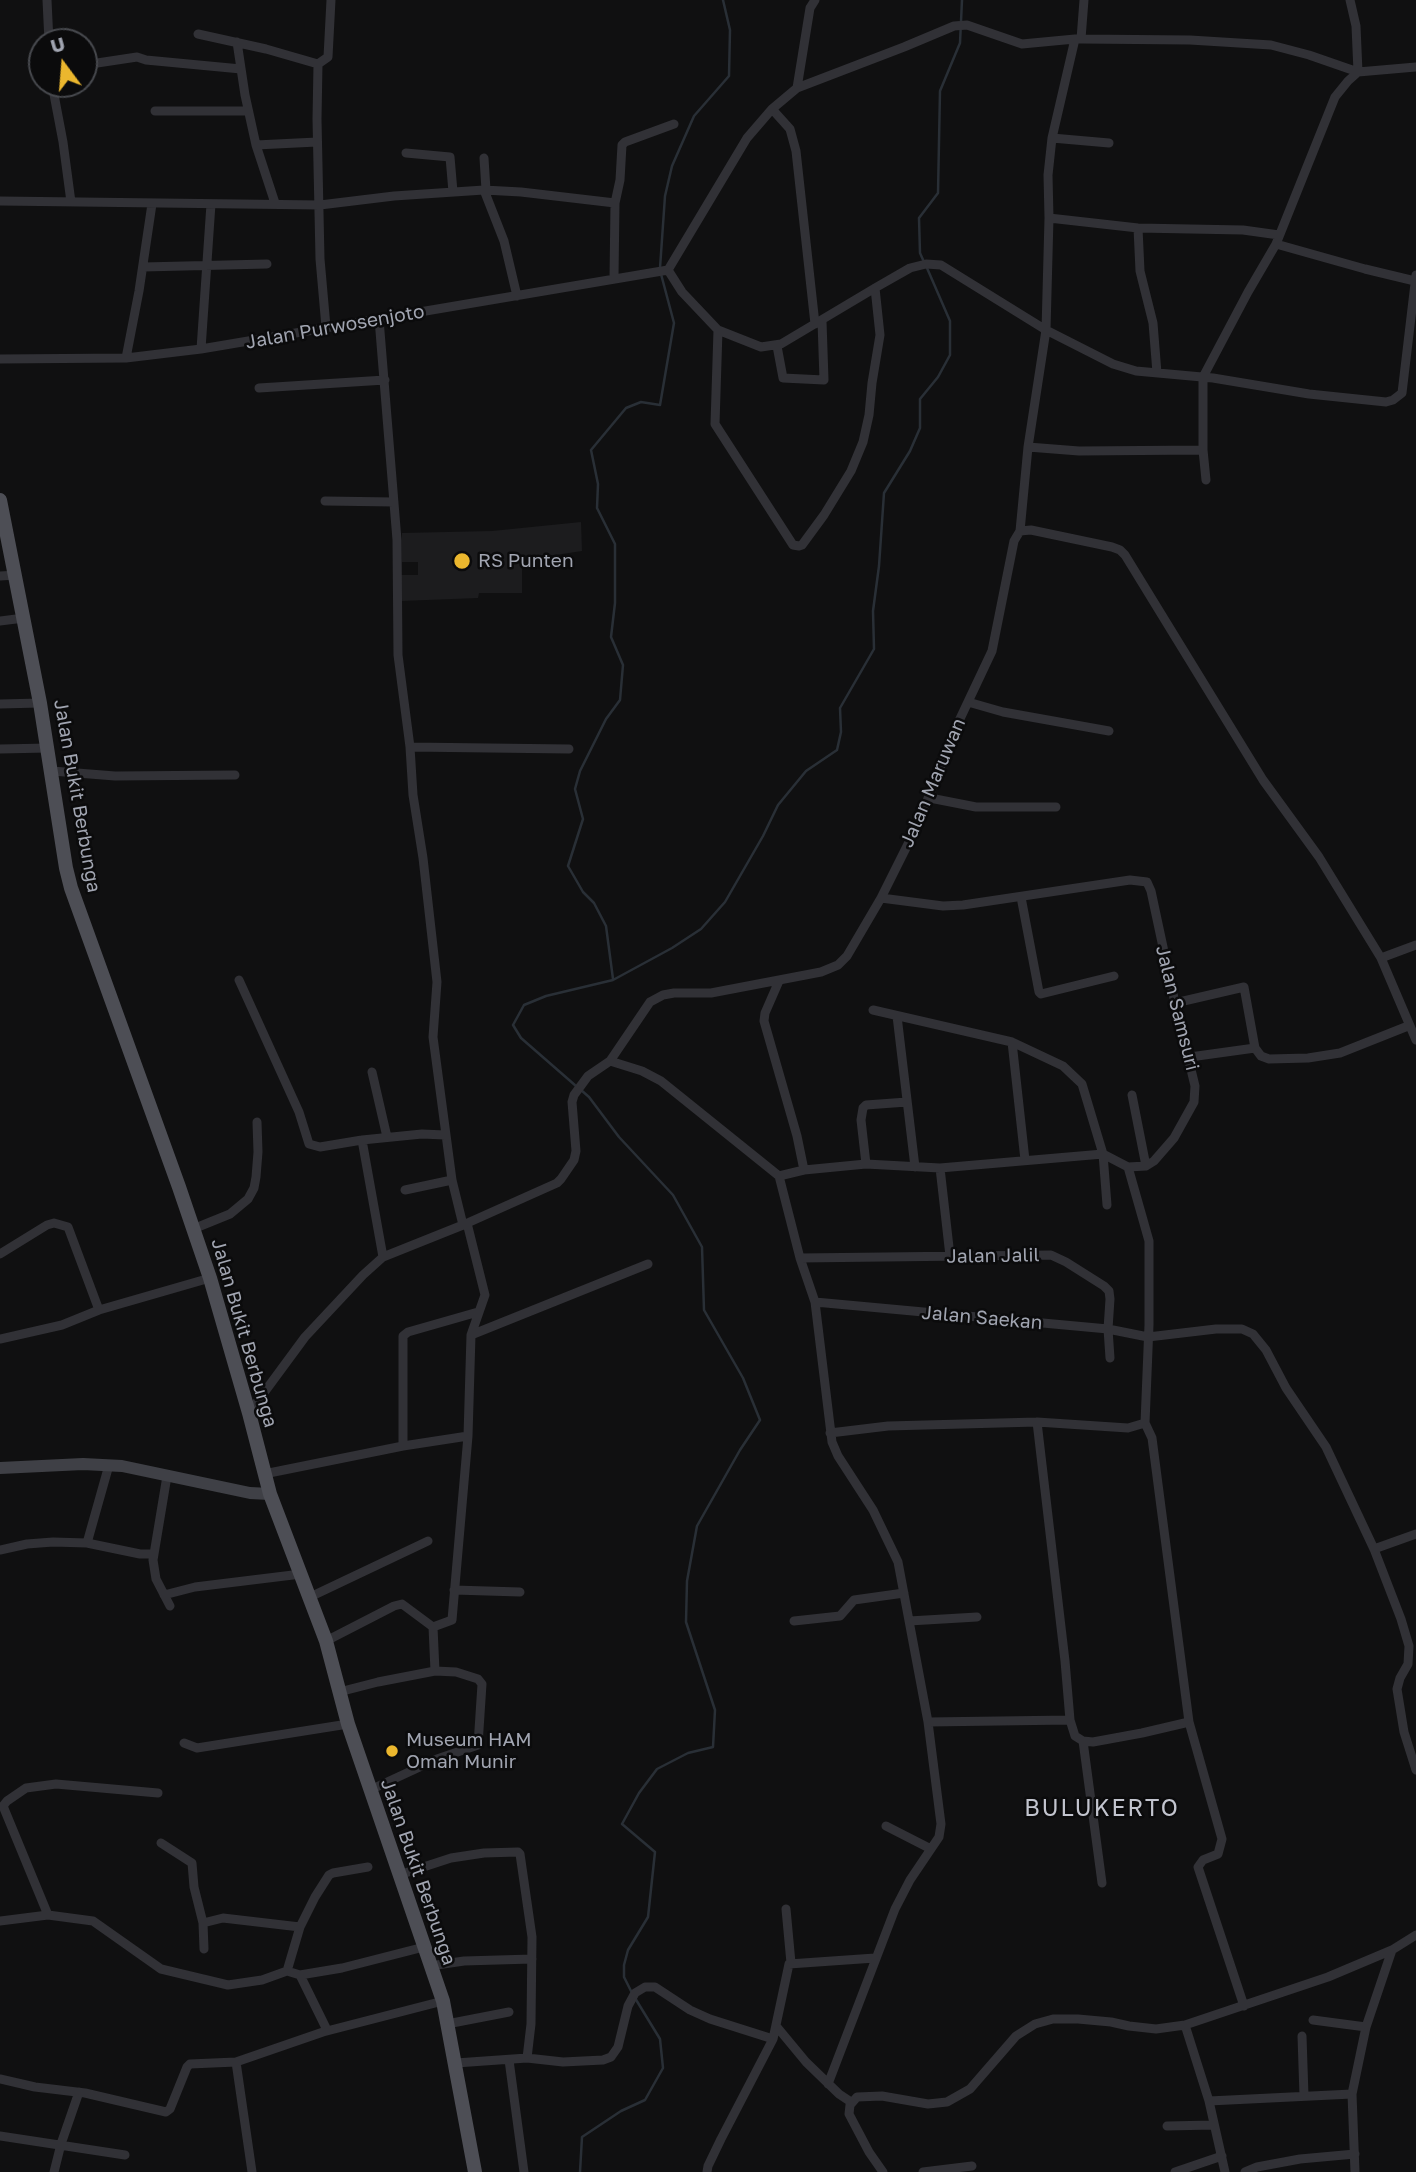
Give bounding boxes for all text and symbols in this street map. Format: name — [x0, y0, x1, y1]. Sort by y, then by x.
north arrow — [28, 28, 98, 98]
text: U — [48, 31, 67, 57]
street label: Jalan Purwosenjoto — [244, 300, 426, 354]
place label: RS Punten — [478, 550, 574, 572]
marker: RS Punten — [452, 551, 472, 571]
street label: Jalan Bukit Berbunga — [49, 698, 105, 894]
street label: Jalan Maruwan — [896, 715, 970, 851]
street label: Jalan Samsuri — [1150, 943, 1204, 1073]
street label: Jalan Bukit Berbunga — [206, 1236, 282, 1430]
street label: Jalan Jalil — [946, 1244, 1040, 1268]
street label: Jalan Saekan — [921, 1301, 1043, 1335]
place label: Museum HAM Omah Munir — [406, 1729, 531, 1773]
marker: Museum HAM Omah Munir — [384, 1743, 400, 1759]
street label: Jalan Bukit Berbunga — [375, 1776, 461, 1968]
district label: BULUKERTO — [1025, 1795, 1179, 1823]

